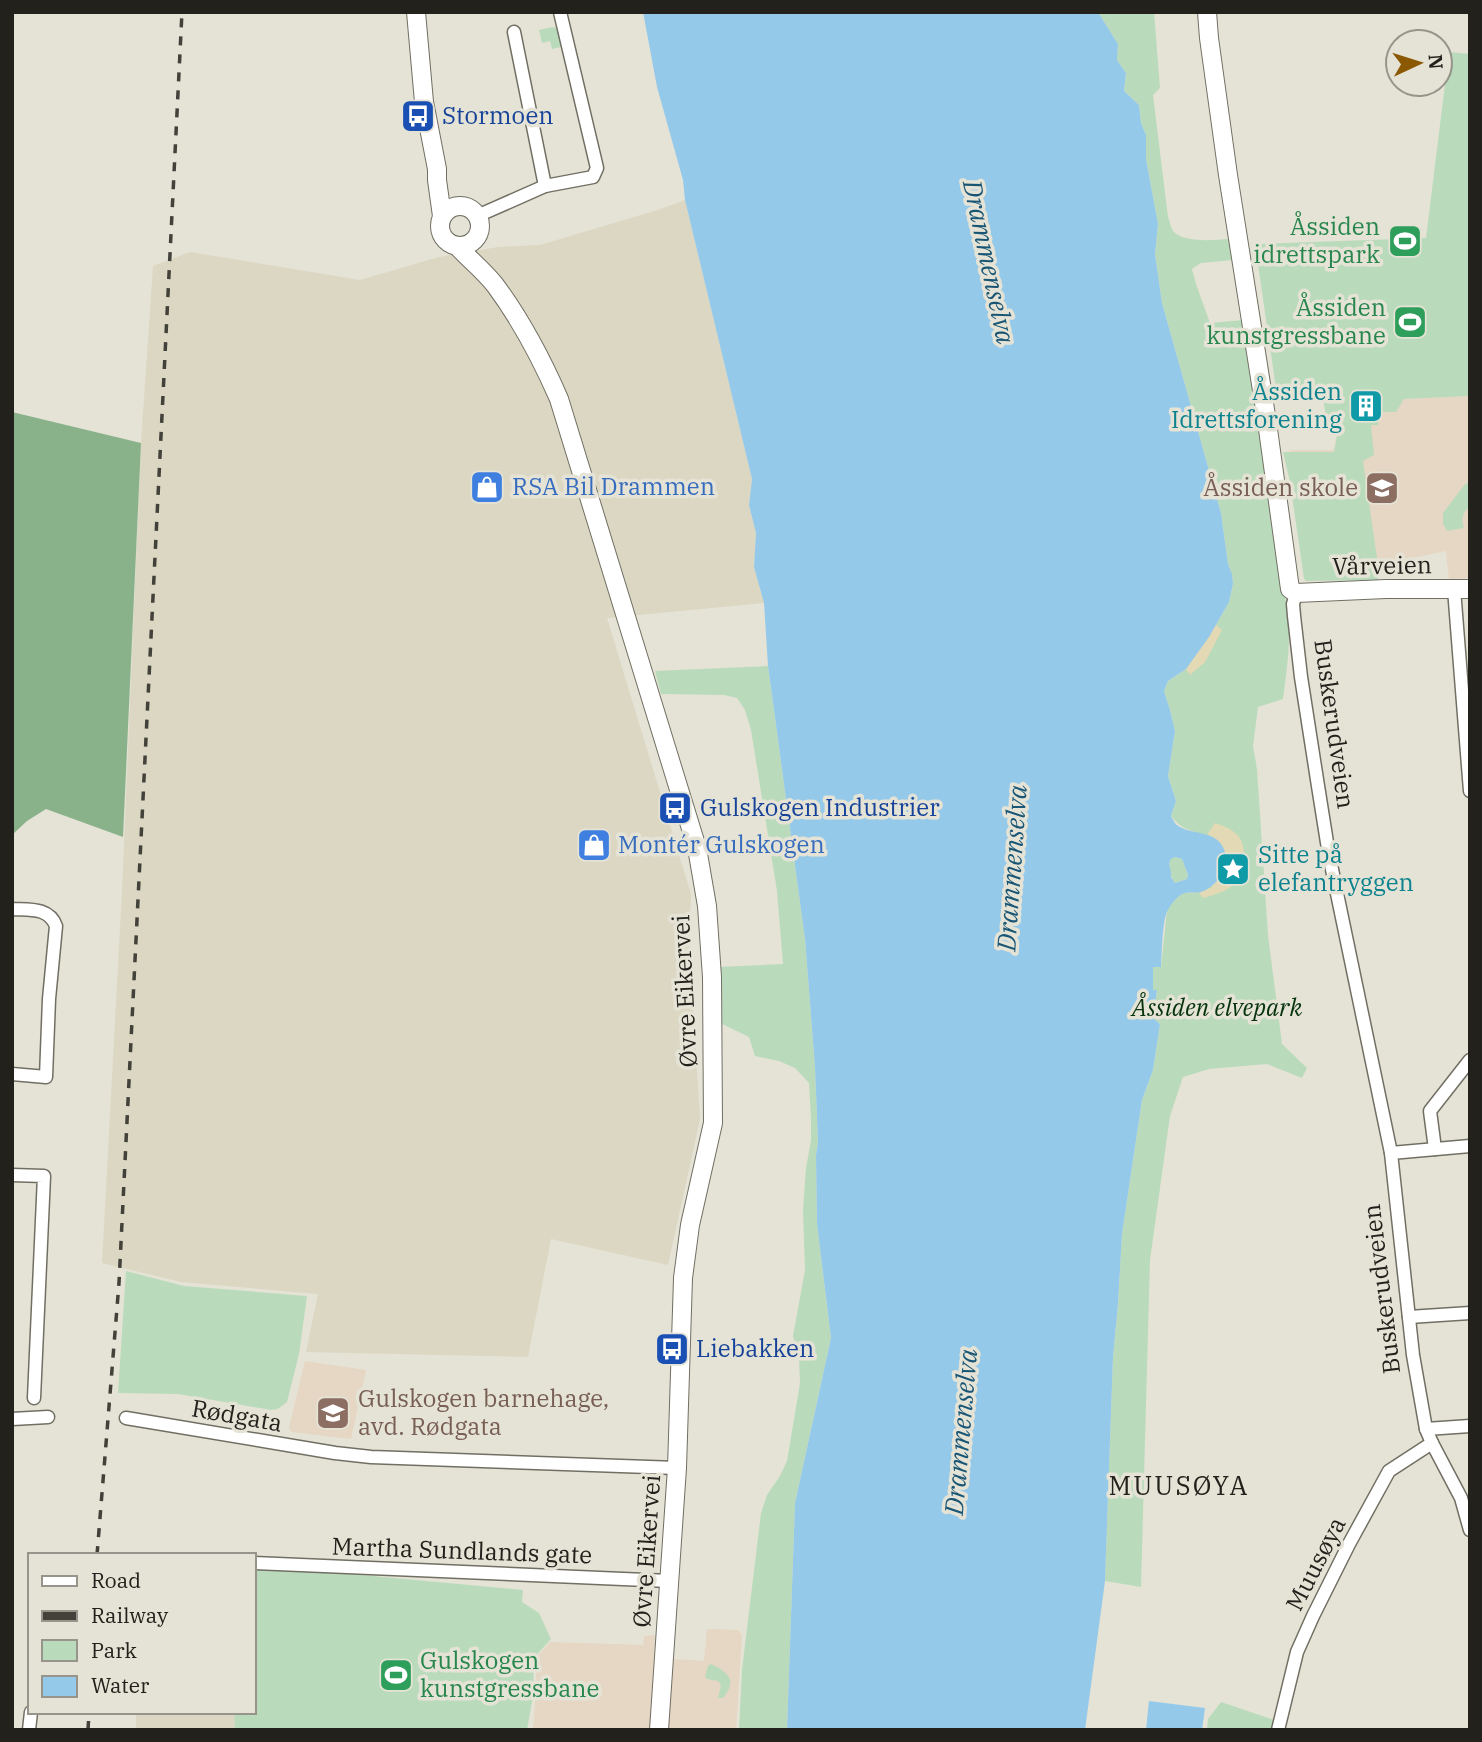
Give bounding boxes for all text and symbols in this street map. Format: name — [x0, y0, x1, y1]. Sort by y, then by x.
north arrow — [1384, 28, 1454, 98]
text: N — [1423, 53, 1448, 70]
bus stop icon: Stormoen — [399, 97, 437, 135]
place label: Stormoen — [442, 99, 554, 131]
water label: Drammenselva — [956, 176, 1024, 347]
place label: Åssiden idrettspark — [1253, 210, 1380, 270]
sports icon: Åssiden idrettspark — [1386, 222, 1424, 260]
place label: Åssiden kunstgressbane — [1207, 291, 1386, 351]
sports icon: Åssiden kunstgressbane — [1391, 303, 1429, 341]
place label: Åssiden Idrettsforening — [1171, 375, 1342, 435]
building icon: Åssiden Idrettsforening — [1347, 387, 1385, 425]
shop icon: RSA Bil Drammen — [468, 468, 506, 506]
school or university icon: Åssiden skole — [1363, 469, 1401, 507]
place label: RSA Bil Drammen — [512, 470, 715, 502]
place label: Åssiden skole — [1203, 471, 1358, 503]
street label: Vårveien — [1332, 548, 1432, 582]
street label: Buskerudveien — [1307, 637, 1363, 811]
water label: Drammenselva — [988, 784, 1034, 953]
bus stop icon: Gulskogen Industrier — [656, 789, 694, 827]
place label: Gulskogen Industrier — [700, 791, 940, 823]
shop icon: Montér Gulskogen — [575, 826, 613, 864]
place label: Montér Gulskogen — [618, 828, 825, 860]
place label: Sitte på elefantryggen — [1258, 838, 1414, 898]
place icon: Sitte på elefantryggen — [1214, 850, 1252, 888]
street label: Øvre Eikervei — [664, 914, 704, 1068]
park label: Åssiden elvepark — [1130, 991, 1303, 1023]
street label: Buskerudveien — [1355, 1202, 1407, 1376]
bus stop icon: Liebakken — [653, 1330, 691, 1368]
place label: Liebakken — [696, 1332, 814, 1364]
water label: Drammenselva — [936, 1347, 984, 1517]
place label: Gulskogen barnehage, avd. Rødgata — [358, 1382, 609, 1442]
street label: Rødgata — [189, 1391, 285, 1439]
school or university icon: Gulskogen barnehage, avd. Rødgata — [314, 1394, 352, 1432]
district label: MUUSØYA — [1109, 1468, 1249, 1502]
street label: Øvre Eikervei — [625, 1473, 667, 1628]
street label: Muusøya — [1278, 1511, 1352, 1616]
street label: Martha Sundlands gate — [331, 1529, 593, 1571]
legend — [28, 1553, 256, 1714]
text: Road — [91, 1566, 141, 1594]
text: Railway — [91, 1601, 169, 1629]
text: Park — [91, 1636, 138, 1664]
place label: Gulskogen kunstgressbane — [420, 1644, 599, 1704]
sports icon: Gulskogen kunstgressbane — [377, 1656, 415, 1694]
text: Water — [91, 1671, 150, 1699]

